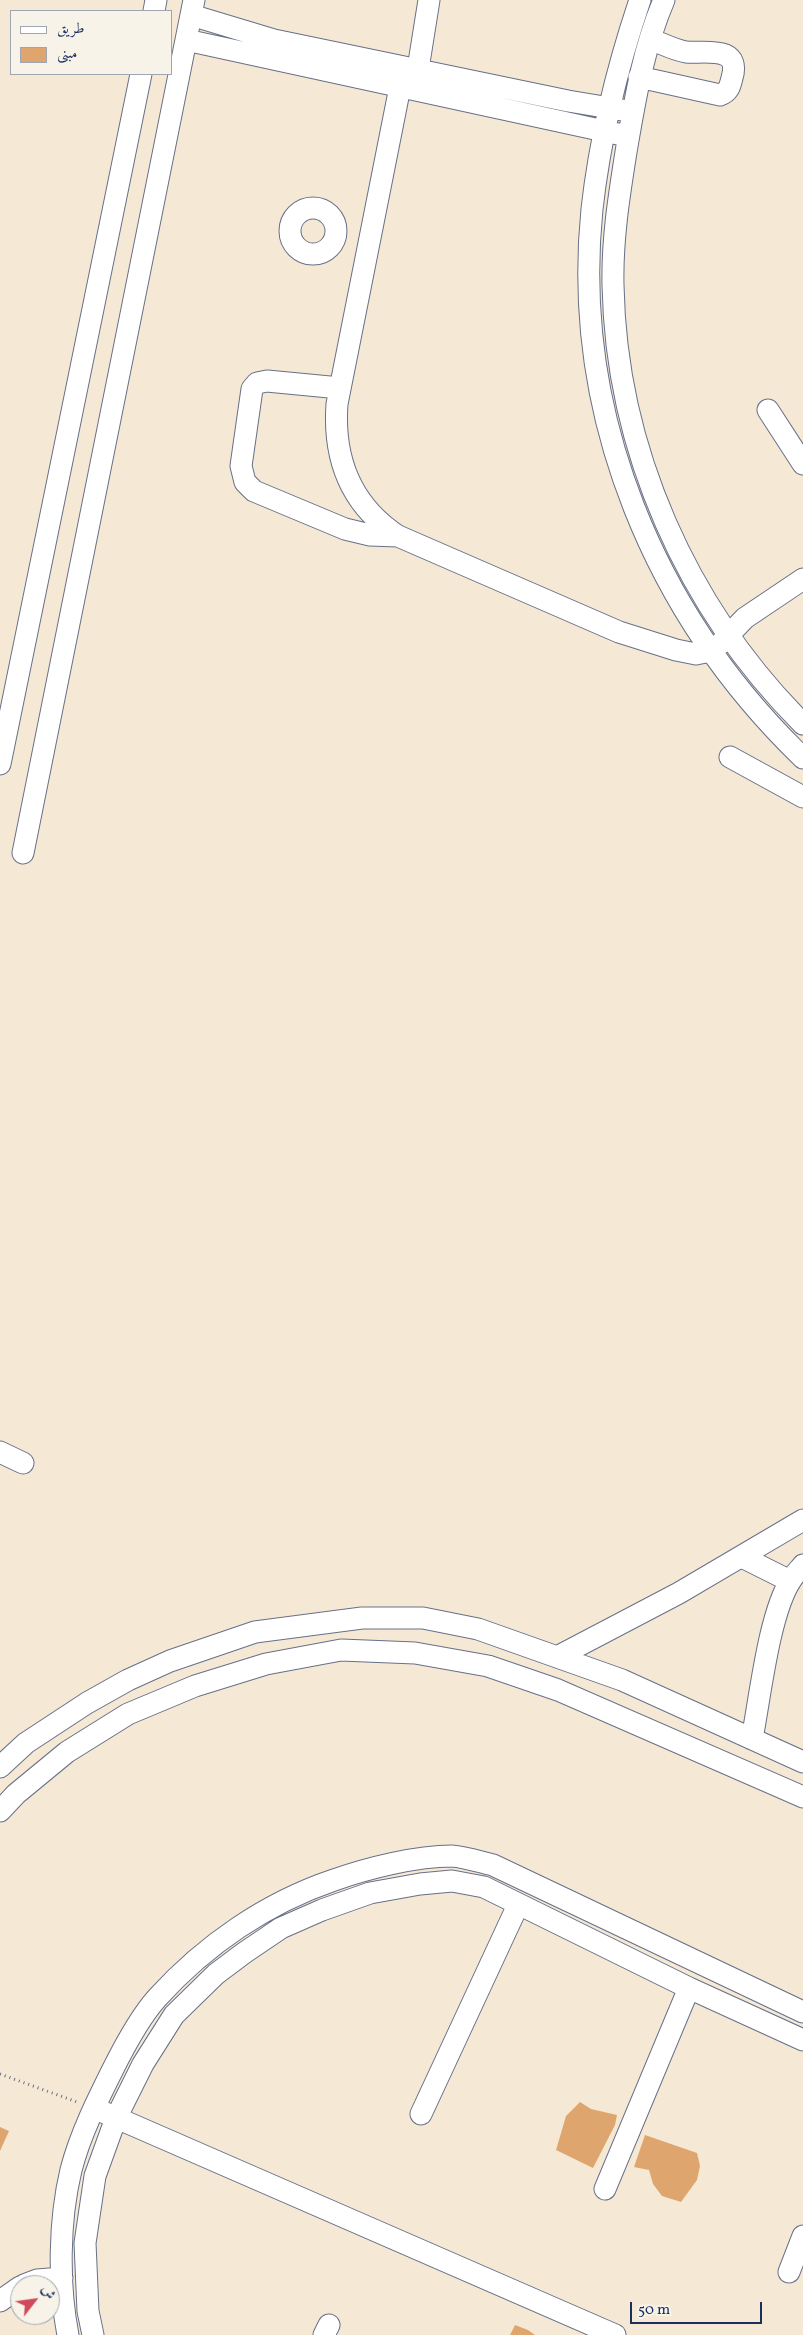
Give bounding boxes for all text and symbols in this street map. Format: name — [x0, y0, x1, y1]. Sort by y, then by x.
legend — [10, 10, 172, 75]
text: طريق — [57, 19, 84, 40]
text: مبنى — [57, 44, 77, 65]
north arrow — [10, 2275, 60, 2325]
text: ش — [36, 2282, 59, 2304]
scale bar — [633, 2292, 766, 2324]
text: 50 m — [638, 2300, 670, 2321]

